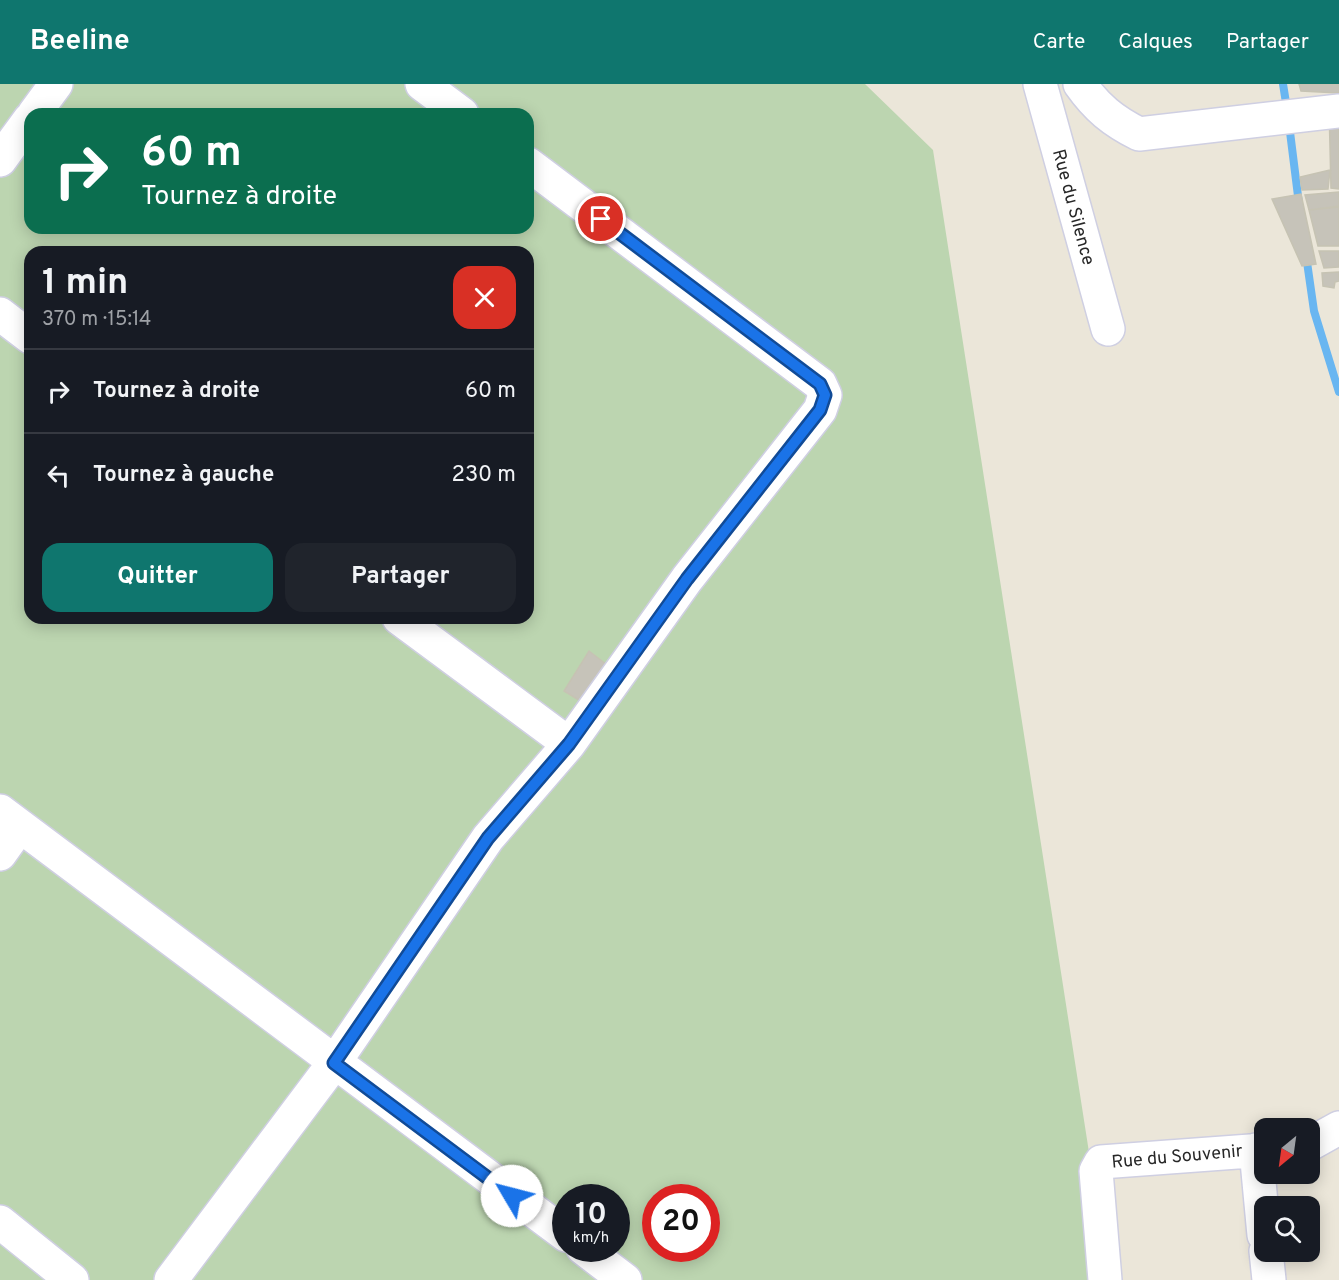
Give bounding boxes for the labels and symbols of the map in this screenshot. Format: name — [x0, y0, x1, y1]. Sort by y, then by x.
street label: Rue du Silence — [1046, 147, 1099, 268]
pin — [575, 193, 626, 244]
north arrow — [1254, 1118, 1320, 1184]
street label: Rue du Souvenir — [1111, 1140, 1244, 1175]
position arrow — [480, 1164, 544, 1228]
speed limit sign: 20 — [642, 1184, 720, 1262]

